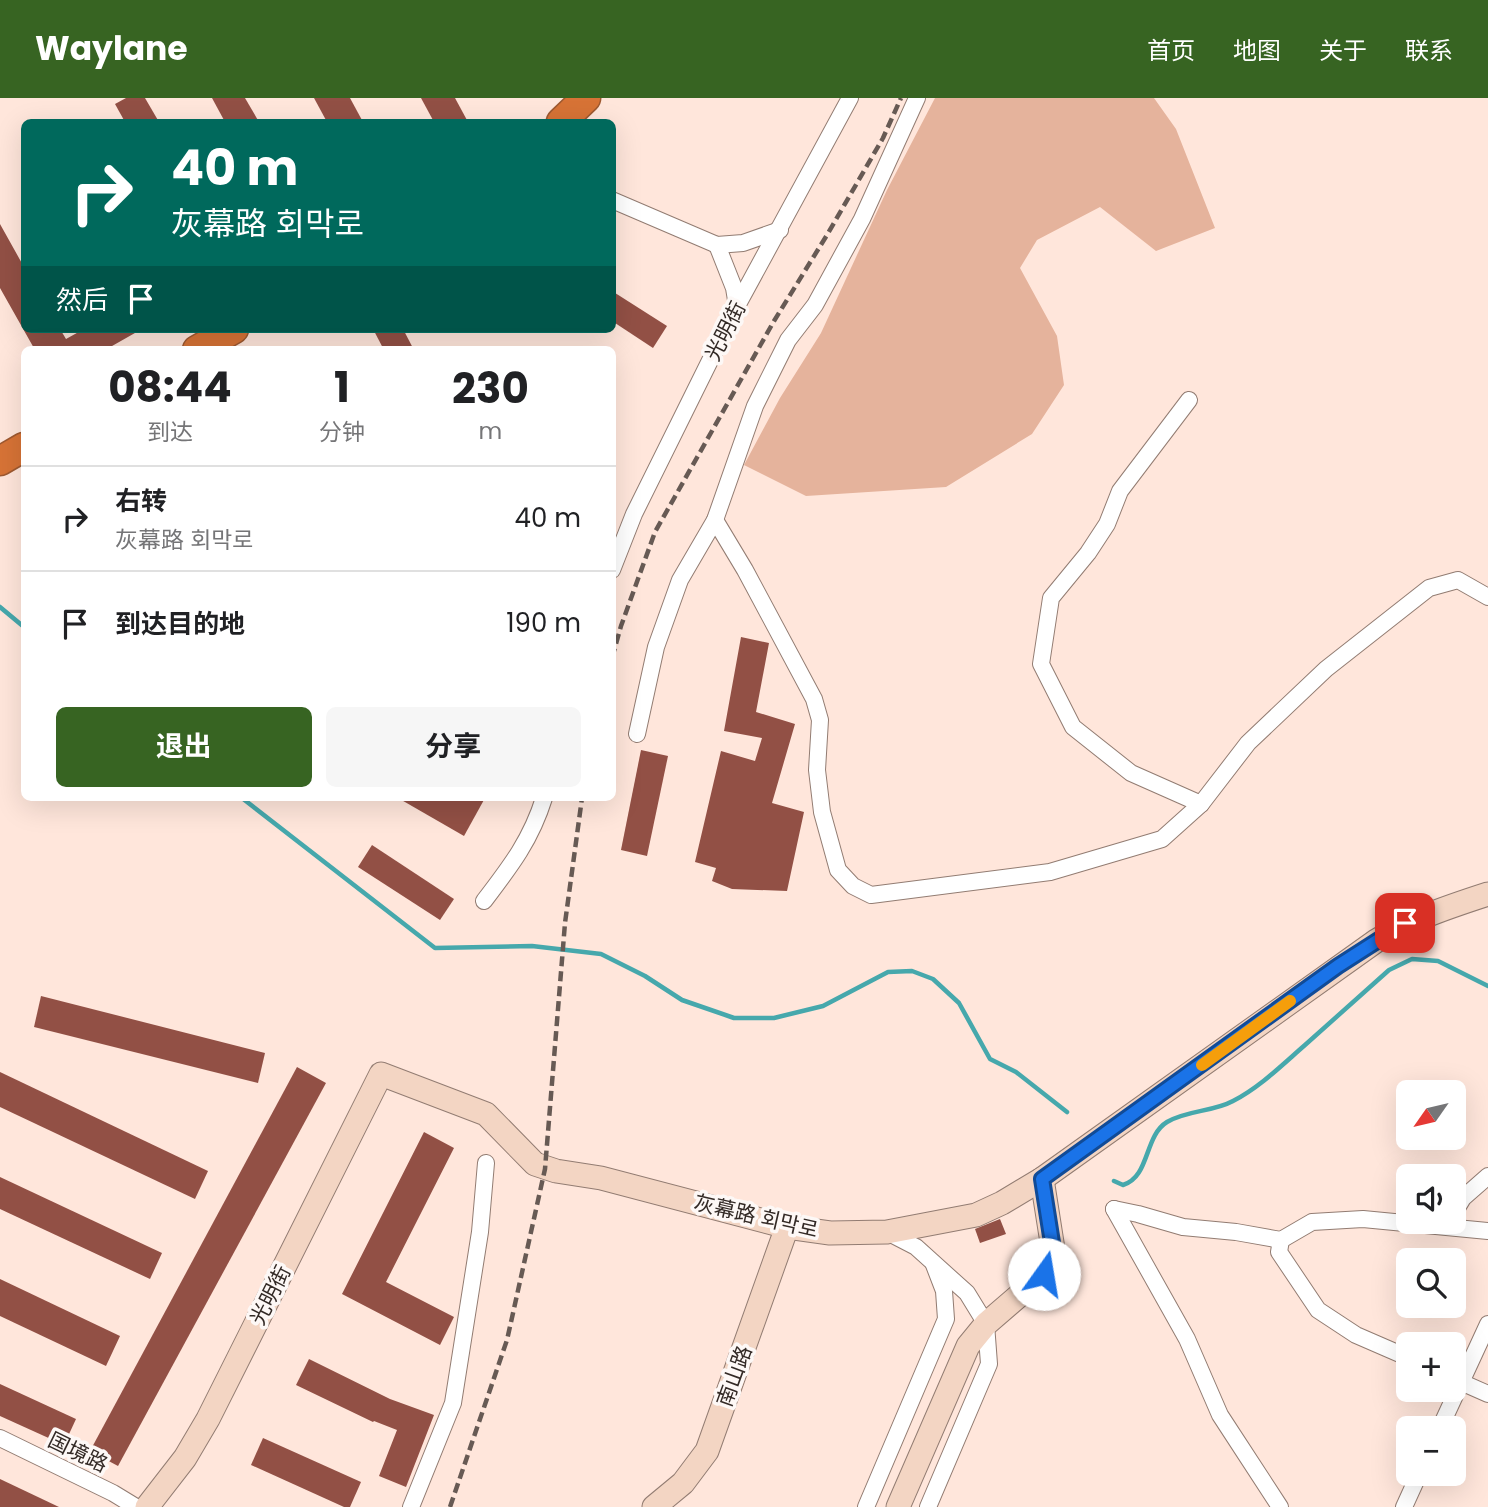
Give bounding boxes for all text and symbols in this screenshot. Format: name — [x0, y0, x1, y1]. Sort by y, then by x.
text: Waylane — [35, 25, 188, 72]
text: 首页 — [1147, 34, 1195, 67]
text: 地图 — [1233, 34, 1281, 67]
text: 关于 — [1319, 34, 1367, 67]
text: 联系 — [1405, 34, 1453, 67]
text: 40 m — [171, 134, 298, 202]
icon: right — [56, 147, 147, 238]
text: 灰幕路 회막로 — [171, 201, 364, 246]
icon: arrive — [122, 280, 160, 318]
text: 然后 — [56, 282, 108, 318]
street label: 光明街 — [698, 296, 752, 366]
text: 08:44 — [108, 358, 232, 417]
text: 1 — [334, 358, 350, 417]
text: 230 — [452, 359, 529, 418]
text: m — [479, 415, 502, 447]
text: 到达 — [147, 416, 193, 448]
text: 分钟 — [319, 416, 365, 448]
text: 右转 — [115, 483, 167, 519]
icon: right — [56, 500, 94, 538]
text: 40 m — [515, 500, 581, 536]
text: 灰幕路 회막로 — [115, 524, 254, 556]
icon: arrive — [56, 605, 94, 643]
text: 190 m — [506, 605, 581, 641]
text: 到达目的地 — [115, 606, 245, 642]
button: 退出 — [56, 707, 312, 787]
button: 分享 — [326, 707, 581, 787]
pin — [1375, 893, 1435, 953]
icon: arrive — [1386, 904, 1424, 942]
north arrow — [1396, 1080, 1466, 1150]
map controls — [1396, 1080, 1466, 1486]
button: sound — [1396, 1164, 1466, 1234]
street label: 灰幕路 회막로 — [691, 1188, 821, 1244]
position arrow — [1007, 1237, 1081, 1311]
button: search — [1396, 1248, 1466, 1318]
street label: 光明街 — [243, 1260, 297, 1330]
button: + — [1396, 1332, 1466, 1402]
street label: 南山路 — [710, 1341, 758, 1411]
button: − — [1396, 1416, 1466, 1486]
street label: 国境路 — [43, 1425, 113, 1479]

